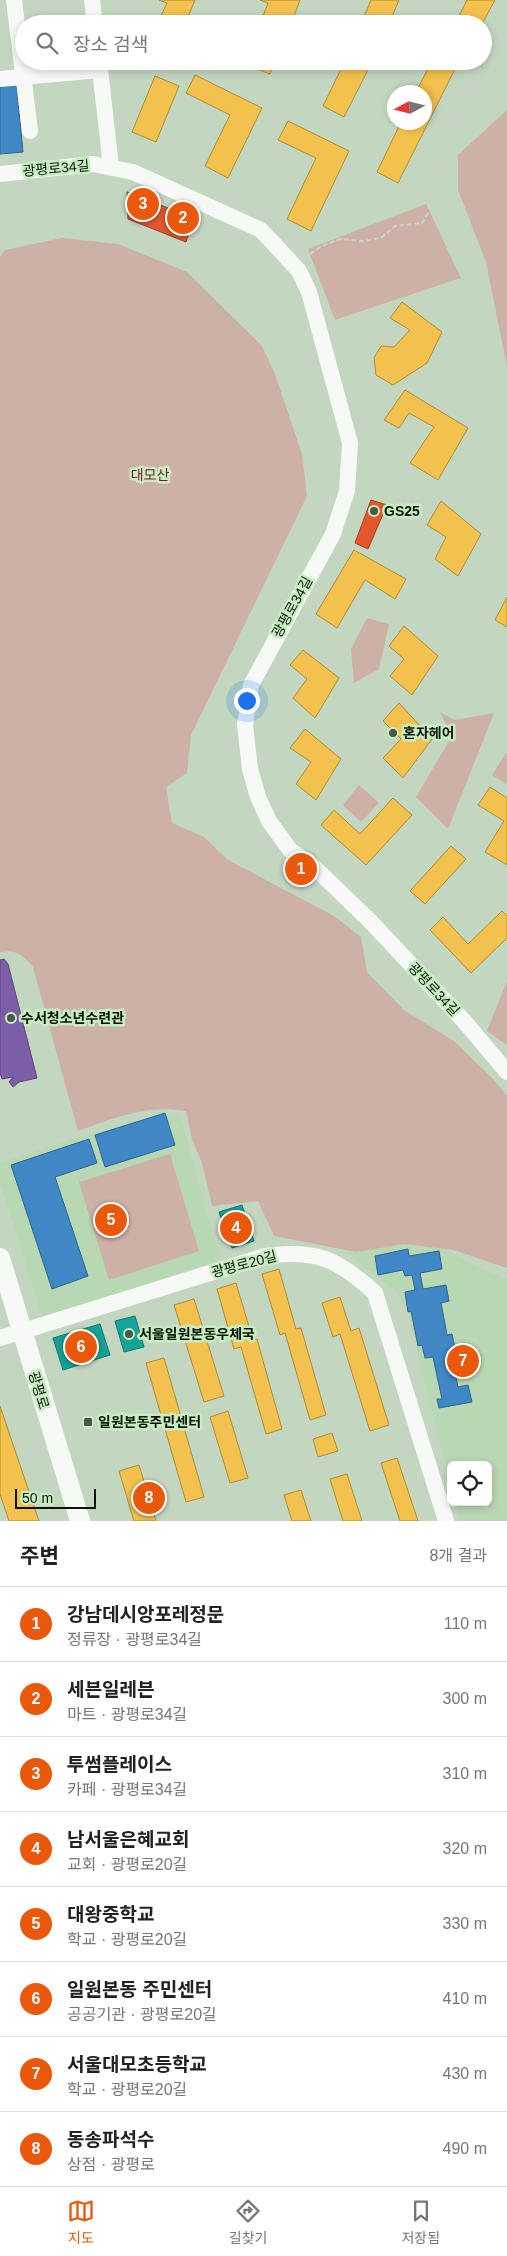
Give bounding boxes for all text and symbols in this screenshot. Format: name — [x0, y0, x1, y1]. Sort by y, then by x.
search box — [15, 15, 492, 70]
icon: search — [33, 29, 61, 57]
text: 장소 검색 — [73, 34, 148, 55]
north arrow — [387, 85, 432, 130]
street label: 광평로34길 — [22, 157, 90, 179]
pin: 3 — [127, 185, 159, 223]
pin: 2 — [167, 199, 199, 237]
park label: 대모산 — [131, 467, 169, 483]
place label: GS25 — [384, 503, 420, 519]
marker: GS25 — [368, 505, 380, 517]
street label: 광평로34길 — [269, 574, 315, 640]
your location — [234, 688, 260, 714]
place label: 혼자헤어 — [403, 725, 455, 741]
marker: 혼자헤어 — [387, 727, 399, 739]
pin: 1 — [285, 850, 317, 888]
street label: 광평로34길 — [405, 959, 463, 1019]
place label: 수서청소년수련관 — [21, 1010, 124, 1026]
marker: 수서청소년수련관 — [5, 1012, 17, 1024]
pin: 5 — [95, 1201, 127, 1239]
pin: 4 — [220, 1209, 252, 1247]
street label: 광평로20길 — [210, 1248, 278, 1280]
place label: 서울일원본동우체국 — [139, 1326, 255, 1342]
pin: 6 — [65, 1328, 97, 1366]
marker: 서울일원본동우체국 — [123, 1328, 135, 1340]
pin: 7 — [447, 1342, 479, 1380]
street label: 광평로 — [26, 1369, 52, 1411]
place label: 일원본동주민센터 — [98, 1414, 201, 1430]
marker: 일원본동주민센터 — [82, 1416, 94, 1428]
map controls — [447, 1461, 492, 1506]
button: locate — [447, 1461, 492, 1506]
pin: 8 — [133, 1479, 165, 1517]
scale bar — [15, 1486, 96, 1509]
text: 50 m — [22, 1490, 53, 1506]
text: 주변 — [20, 1544, 59, 1567]
text: 8개 결과 — [429, 1547, 487, 1564]
text: 강남데시앙포레정문 — [67, 1604, 224, 1625]
text: 1 — [32, 1615, 40, 1632]
text: 110 m — [444, 1615, 487, 1632]
text: 정류장 · 광평로34길 — [67, 1631, 202, 1648]
text: 세븐일레븐 — [67, 1679, 154, 1700]
text: 2 — [32, 1690, 40, 1707]
text: 300 m — [443, 1690, 487, 1707]
text: 마트 · 광평로34길 — [67, 1706, 187, 1723]
text: 투썸플레이스 — [67, 1754, 172, 1775]
text: 3 — [32, 1765, 40, 1782]
text: 310 m — [443, 1765, 487, 1782]
text: 카페 · 광평로34길 — [67, 1781, 187, 1798]
text: 남서울은혜교회 — [67, 1829, 189, 1850]
text: 4 — [32, 1840, 40, 1857]
text: 320 m — [443, 1840, 487, 1857]
text: 교회 · 광평로20길 — [67, 1856, 187, 1873]
text: 대왕중학교 — [67, 1904, 154, 1925]
text: 5 — [32, 1915, 40, 1932]
text: 330 m — [443, 1915, 487, 1932]
text: 학교 · 광평로20길 — [67, 1931, 187, 1948]
text: 일원본동 주민센터 — [67, 1979, 212, 2000]
text: 6 — [32, 1990, 40, 2007]
text: 410 m — [443, 1990, 487, 2007]
text: 공공기관 · 광평로20길 — [67, 2006, 217, 2023]
text: 서울대모초등학교 — [67, 2054, 207, 2075]
text: 7 — [32, 2065, 40, 2082]
text: 430 m — [443, 2065, 487, 2082]
text: 학교 · 광평로20길 — [67, 2081, 187, 2098]
text: 동송파석수 — [67, 2129, 154, 2150]
text: 8 — [32, 2140, 40, 2157]
text: 490 m — [443, 2140, 487, 2157]
text: 상점 · 광평로 — [67, 2156, 155, 2173]
tab: 지도 — [67, 2197, 95, 2247]
tab: 길찾기 — [229, 2197, 268, 2247]
tab: 저장됨 — [401, 2197, 440, 2247]

